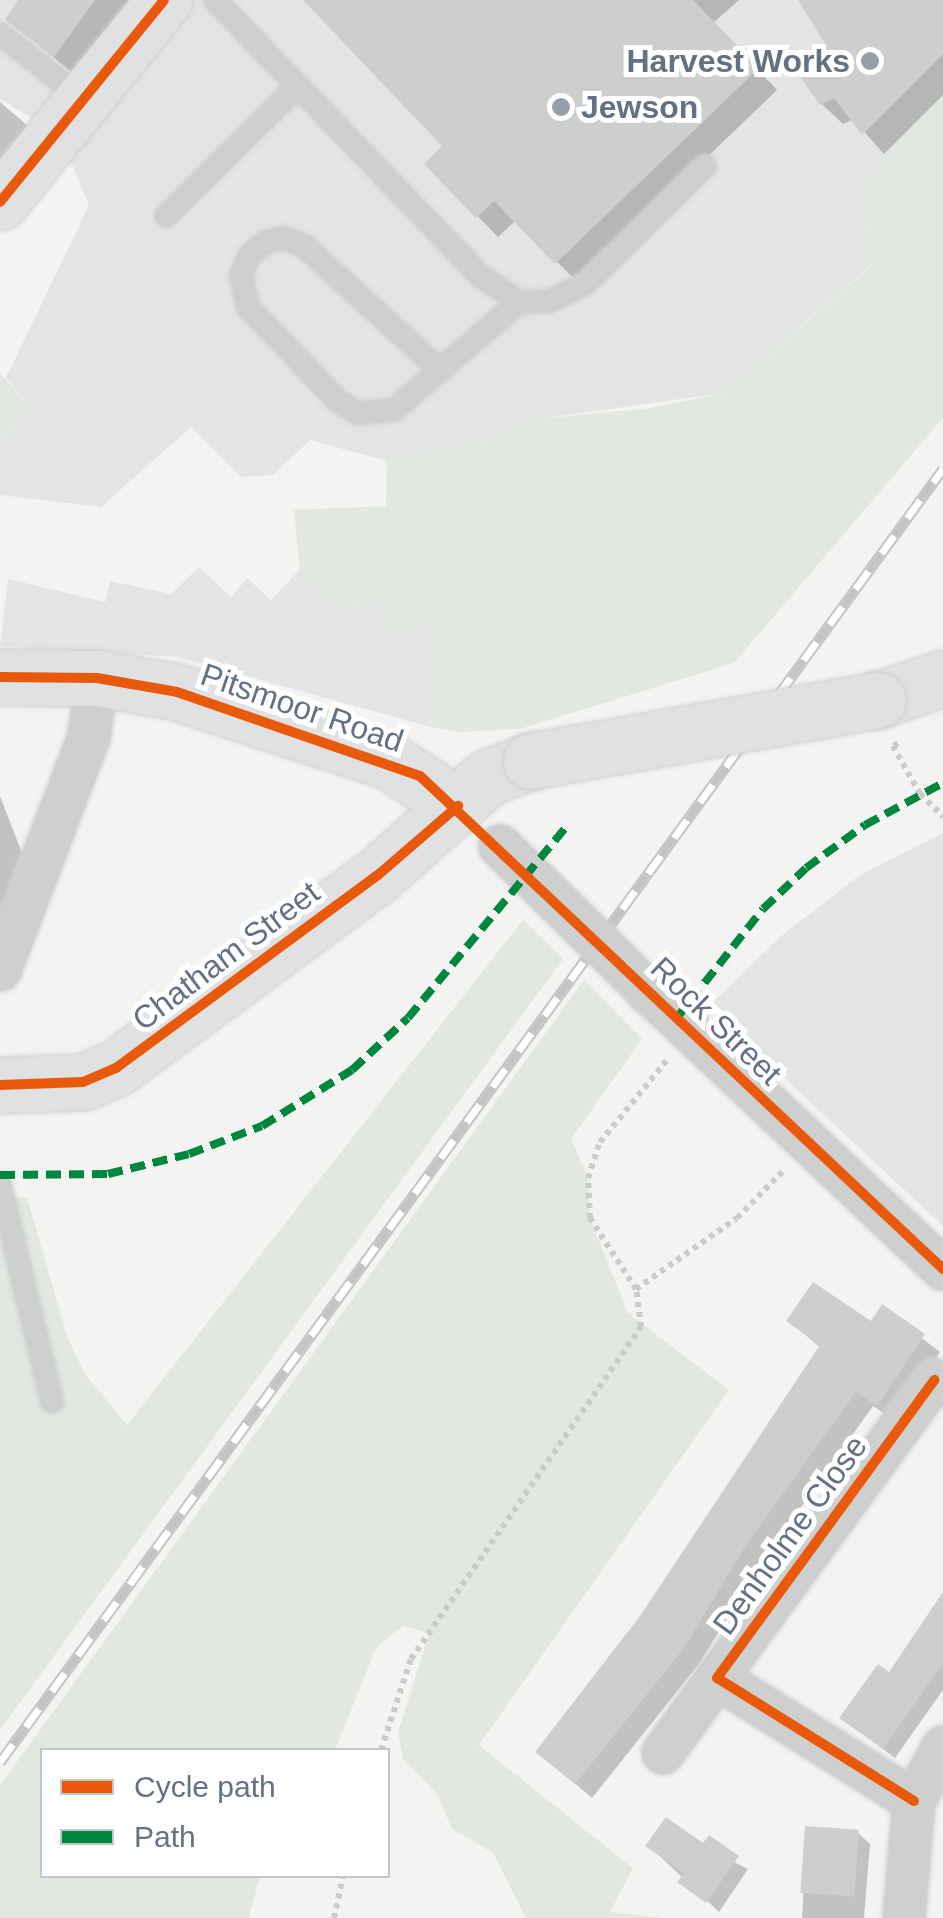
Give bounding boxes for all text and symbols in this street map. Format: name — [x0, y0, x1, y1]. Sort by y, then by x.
place label: Harvest Works — [626, 42, 850, 80]
marker: Harvest Works — [859, 50, 881, 72]
place label: Jewson — [581, 88, 698, 126]
marker: Jewson — [550, 96, 572, 118]
street label: Pitsmoor Road — [196, 655, 408, 761]
street label: Chatham Street — [125, 873, 327, 1039]
street label: Rock Street — [643, 949, 789, 1093]
street label: Denholme Close — [705, 1428, 875, 1642]
legend — [40, 1748, 390, 1878]
text: Cycle path — [134, 1770, 276, 1803]
text: Path — [134, 1820, 196, 1853]

